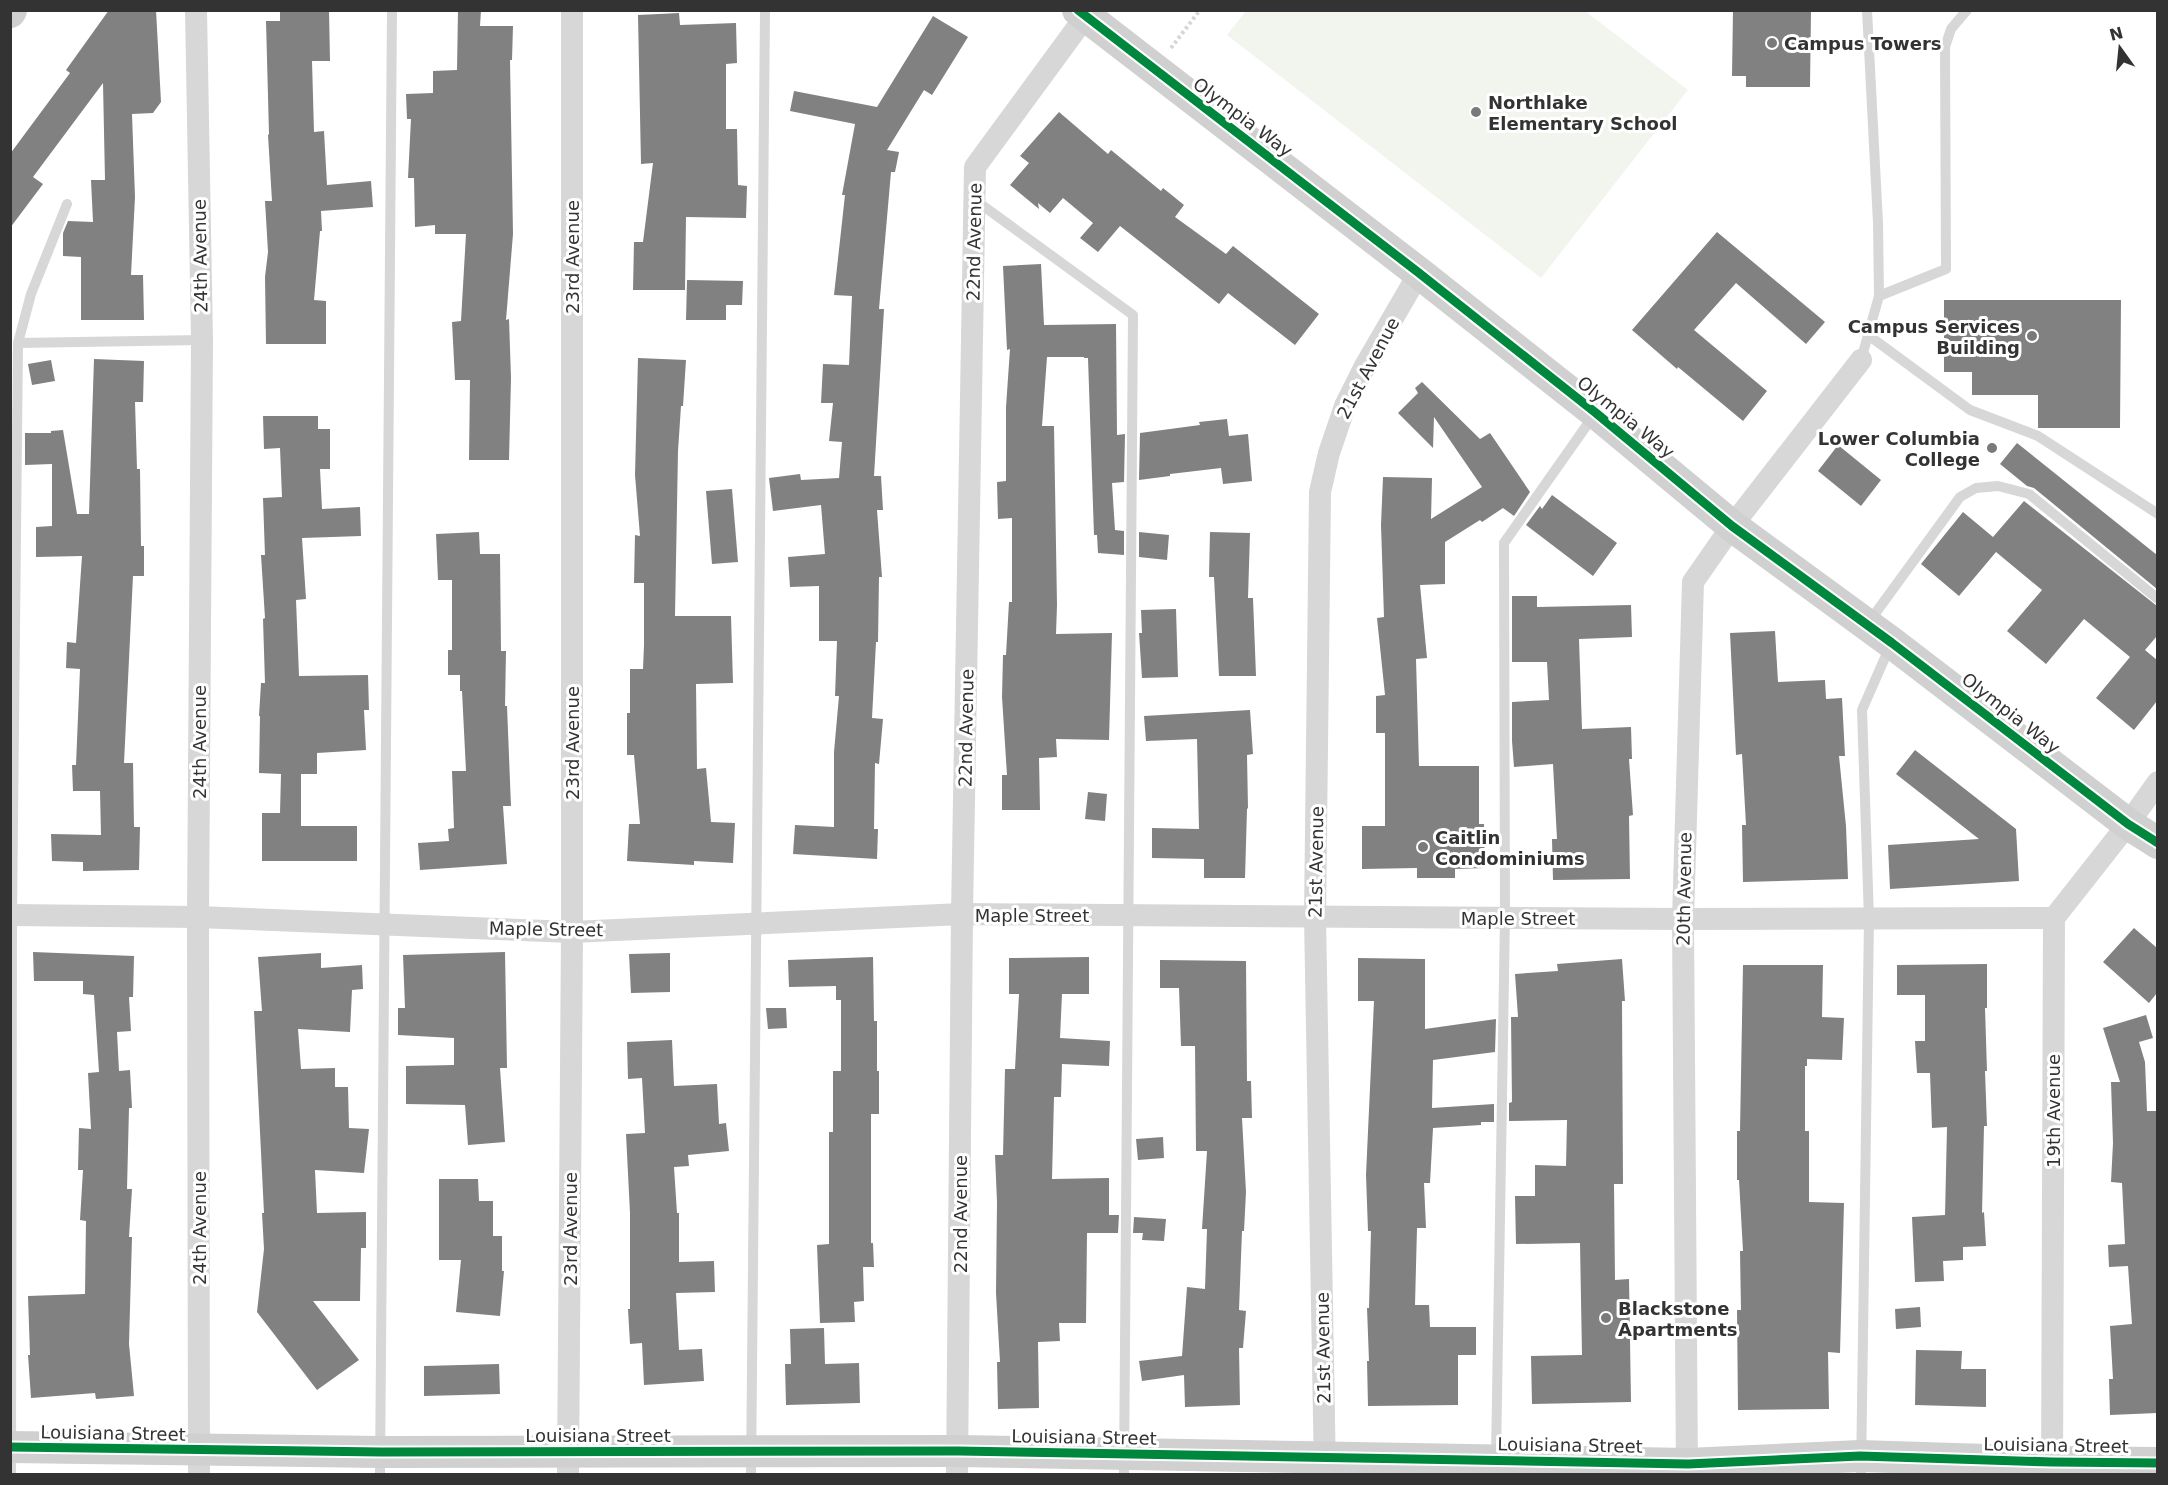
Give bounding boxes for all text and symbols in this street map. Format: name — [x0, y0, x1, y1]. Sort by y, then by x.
north arrow — [2090, 18, 2150, 78]
text: N — [2107, 23, 2125, 45]
place label: Campus Towers — [1784, 33, 1941, 54]
marker: Campus Towers — [1765, 36, 1779, 50]
street label: Olympia Way — [1189, 73, 1297, 161]
place label: Northlake Elementary School — [1488, 92, 1677, 134]
marker: Northlake Elementary School — [1469, 105, 1483, 119]
street label: 22nd Avenue — [962, 183, 986, 301]
street label: 24th Avenue — [189, 199, 211, 313]
street label: 23rd Avenue — [562, 200, 583, 314]
street label: 21st Avenue — [1332, 314, 1404, 422]
place label: Campus Services Building — [1848, 316, 2020, 358]
marker: Campus Services Building — [2025, 329, 2039, 343]
street label: Olympia Way — [1573, 371, 1679, 463]
place label: Lower Columbia College — [1818, 428, 1980, 470]
marker: Lower Columbia College — [1985, 441, 1999, 455]
street label: Olympia Way — [1958, 668, 2065, 758]
street label: 22nd Avenue — [954, 669, 978, 787]
street label: 24th Avenue — [189, 685, 210, 799]
street label: 23rd Avenue — [562, 686, 583, 800]
street label: 21st Avenue — [1305, 806, 1327, 918]
place label: Caitlin Condominiums — [1435, 827, 1585, 869]
street label: 20th Avenue — [1673, 832, 1695, 946]
marker: Caitlin Condominiums — [1416, 840, 1430, 854]
street label: Maple Street — [975, 905, 1089, 926]
street label: Maple Street — [1461, 908, 1575, 929]
street label: Maple Street — [489, 918, 603, 940]
street label: 19th Avenue — [2043, 1054, 2064, 1168]
street label: 22nd Avenue — [950, 1155, 971, 1273]
street label: 24th Avenue — [189, 1171, 210, 1285]
street label: 23rd Avenue — [560, 1172, 581, 1286]
street label: 21st Avenue — [1312, 1292, 1334, 1404]
place label: Blackstone Apartments — [1618, 1298, 1738, 1340]
marker: Blackstone Apartments — [1599, 1311, 1613, 1325]
street label: Louisiana Street — [40, 1421, 186, 1445]
street label: Louisiana Street — [525, 1425, 671, 1446]
street label: Louisiana Street — [1011, 1425, 1157, 1449]
street label: Louisiana Street — [1497, 1433, 1643, 1457]
street label: Louisiana Street — [1983, 1433, 2129, 1457]

